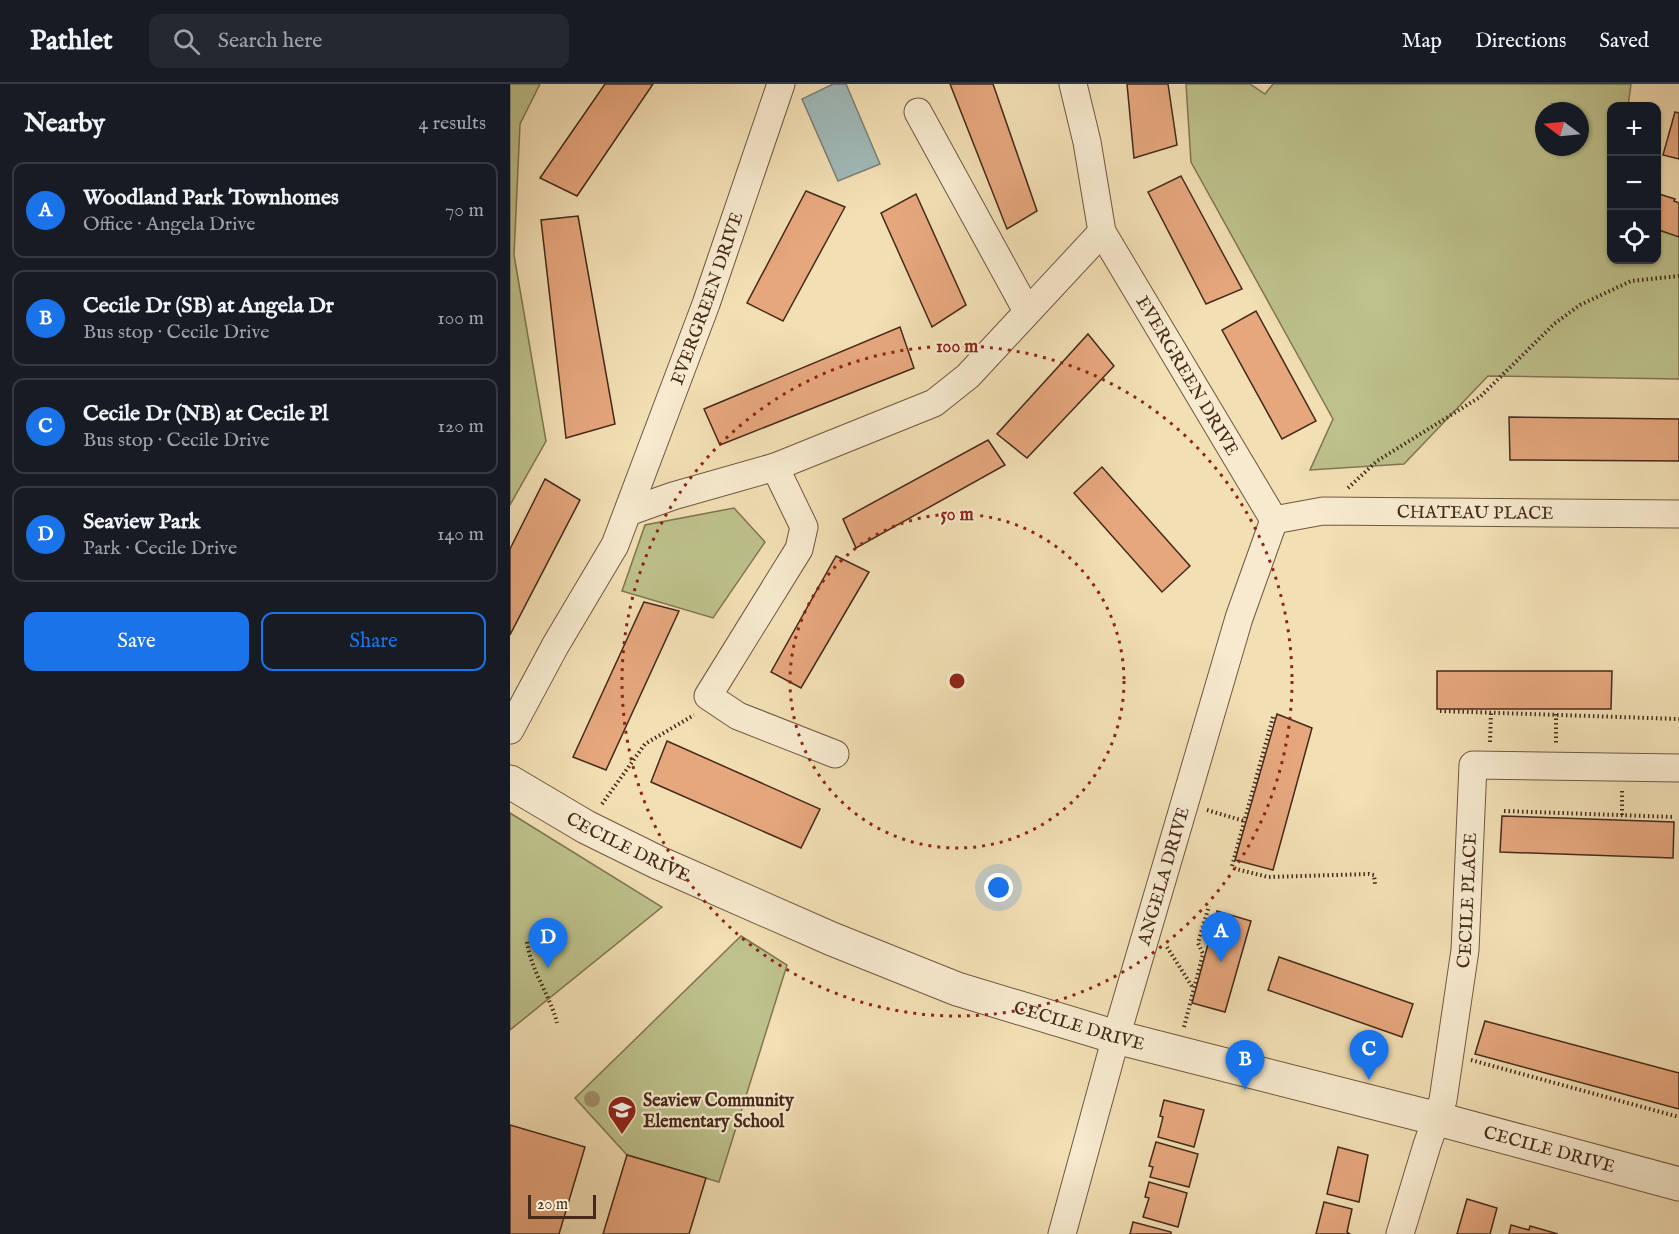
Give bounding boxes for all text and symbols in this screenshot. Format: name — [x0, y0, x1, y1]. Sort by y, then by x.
search box — [149, 14, 569, 68]
text: Pathlet — [30, 24, 113, 59]
icon: search — [170, 25, 203, 58]
text: Search here — [218, 27, 322, 55]
text: Map — [1402, 28, 1442, 55]
text: Directions — [1475, 28, 1566, 55]
text: Saved — [1599, 28, 1649, 55]
north arrow — [1535, 102, 1589, 156]
map controls — [1607, 102, 1661, 264]
button: + — [1607, 102, 1661, 156]
text: Nearby — [24, 107, 105, 140]
text: 4 results — [419, 111, 486, 136]
button: − — [1607, 156, 1661, 210]
text: Woodland Park Townhomes — [83, 184, 339, 212]
text: A — [39, 198, 52, 223]
text: 70 m — [445, 198, 484, 223]
street label: EVERGREEN DRIVE — [666, 209, 749, 388]
button: locate — [1607, 210, 1661, 264]
text: Office · Angela Drive — [83, 212, 255, 237]
text: Cecile Dr (SB) at Angela Dr — [83, 292, 334, 320]
street label: EVERGREEN DRIVE — [1130, 292, 1243, 460]
text: B — [39, 306, 52, 331]
text: 100 m — [437, 306, 484, 331]
text: Bus stop · Cecile Drive — [83, 320, 270, 345]
text: 100 m — [936, 336, 978, 359]
text: Cecile Dr (NB) at Cecile Pl — [83, 400, 328, 428]
text: C — [38, 414, 53, 439]
text: 120 m — [438, 414, 484, 439]
text: Bus stop · Cecile Drive — [83, 428, 270, 453]
street label: CHATEAU PLACE — [1397, 502, 1554, 526]
text: 50 m — [940, 504, 974, 527]
text: Seaview Park — [83, 508, 200, 536]
text: D — [37, 522, 54, 547]
text: 140 m — [437, 522, 484, 547]
text: Park · Cecile Drive — [83, 536, 237, 561]
button: Save — [24, 612, 249, 671]
button: Share — [261, 612, 486, 671]
centre of rings — [947, 671, 967, 691]
street label: ANGELA DRIVE — [1133, 805, 1196, 949]
street label: CECILE DRIVE — [561, 808, 693, 888]
street label: CECILE PLACE — [1452, 832, 1483, 970]
your location — [984, 873, 1013, 902]
pin: A — [1202, 912, 1240, 962]
pin: D — [528, 918, 567, 968]
street label: CECILE DRIVE — [1011, 997, 1147, 1057]
pin: C — [1350, 1030, 1388, 1080]
pin: B — [1226, 1040, 1264, 1090]
place label: Seaview Community Elementary School — [643, 1090, 795, 1134]
school or university icon: Seaview Community Elementary School — [606, 1094, 638, 1136]
street label: CECILE DRIVE — [1481, 1122, 1617, 1179]
scale bar — [528, 1192, 596, 1220]
text: 20 m — [537, 1195, 568, 1215]

